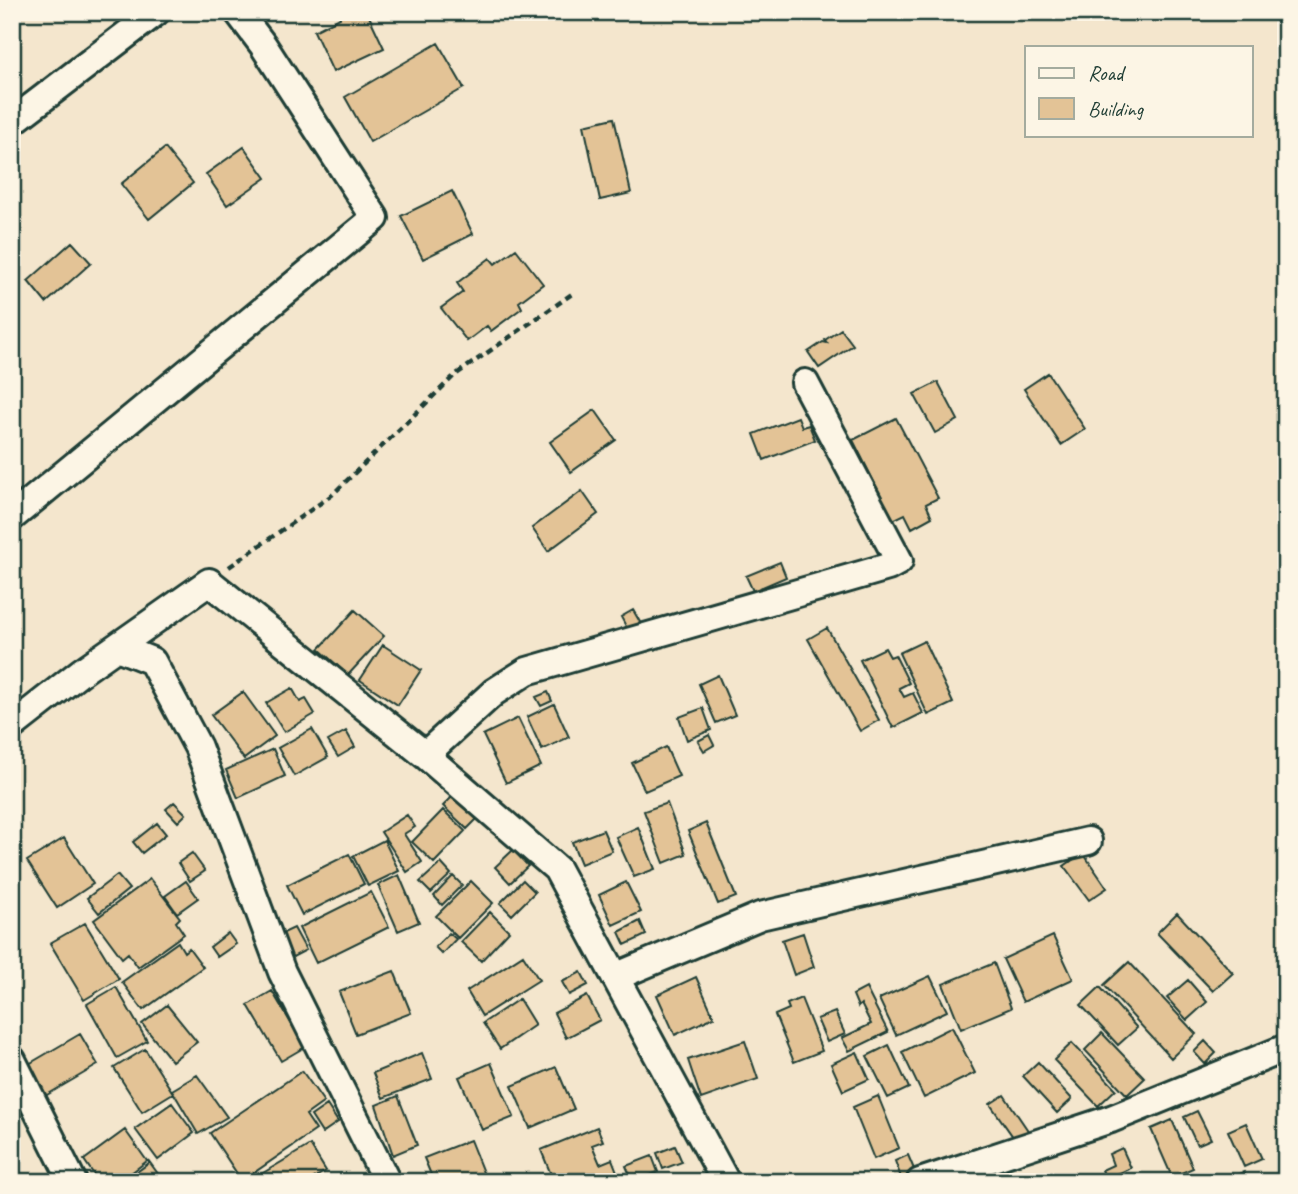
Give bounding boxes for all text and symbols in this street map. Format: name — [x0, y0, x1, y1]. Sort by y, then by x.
legend — [1025, 46, 1252, 136]
text: Road — [1088, 60, 1127, 86]
text: Building — [1088, 96, 1145, 122]

